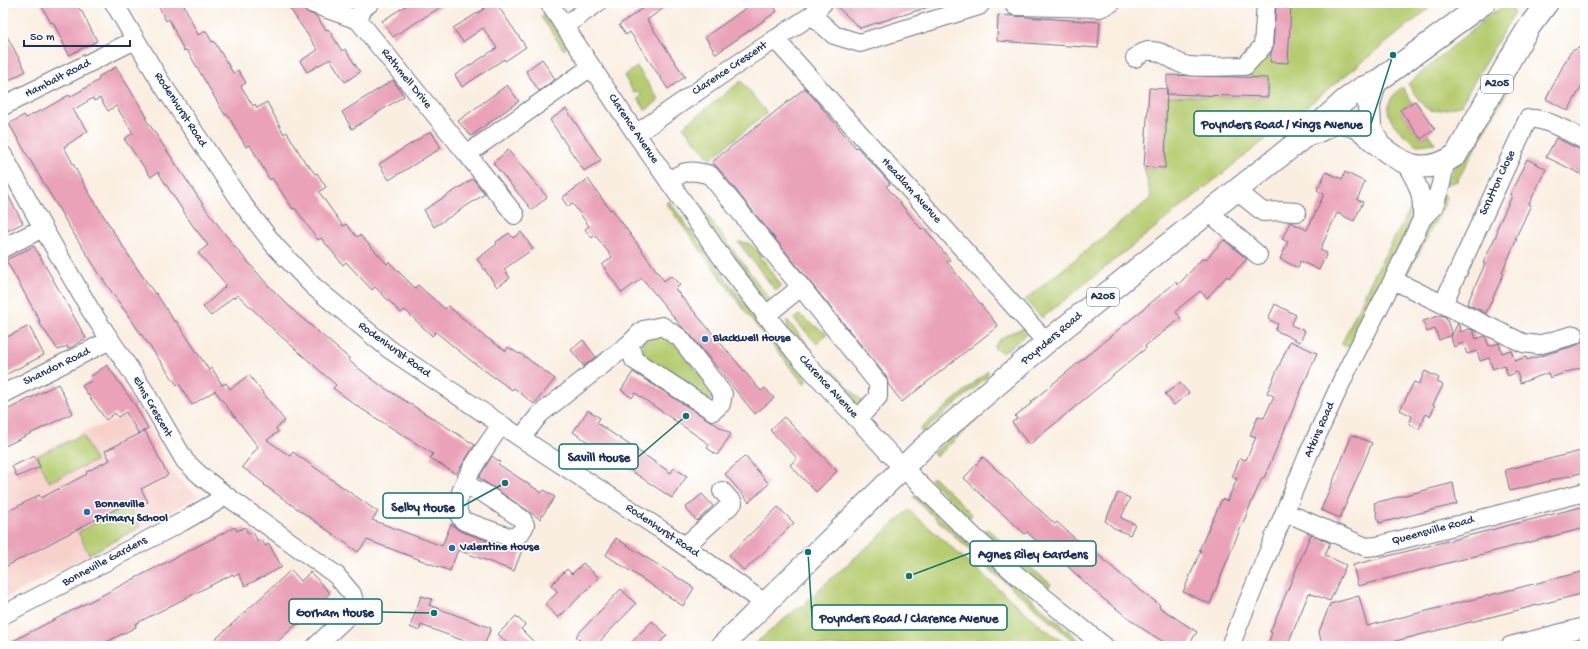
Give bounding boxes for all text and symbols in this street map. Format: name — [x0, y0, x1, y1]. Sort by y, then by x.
scale bar — [24, 22, 130, 48]
text: 50 m — [30, 31, 55, 45]
street label: Clarence Crescent — [690, 38, 771, 99]
street label: Rathmell Drive — [377, 46, 435, 113]
street label: Hambalt Road — [23, 56, 94, 101]
street label: Rodenhurst Road — [151, 70, 210, 151]
road number: A205 — [1481, 75, 1513, 93]
street label: Clarence Avenue — [605, 91, 662, 167]
callout: Poynders Road / Kings Avenue — [1194, 111, 1371, 136]
text: Poynders Road / Kings Avenue — [1200, 118, 1364, 133]
street label: Scrutton Close — [1477, 148, 1519, 218]
street label: Headlam Avenue — [878, 155, 945, 227]
road number: A205 — [1087, 288, 1119, 306]
street label: Poynders Road — [1018, 309, 1086, 369]
street label: Rodenhurst Road — [355, 319, 434, 382]
place label: Blackwell House — [712, 332, 792, 346]
marker: Blackwell House — [700, 334, 710, 344]
street label: Shandon Road — [21, 344, 93, 389]
street label: Clarence Avenue — [795, 353, 861, 422]
street label: Elms Crescent — [129, 374, 176, 441]
street label: Atkins Road — [1302, 399, 1339, 460]
callout: Savill House — [559, 444, 638, 469]
text: Savill House — [568, 451, 631, 466]
callout: Selby House — [383, 493, 463, 518]
place label: Bonneville Primary School — [94, 498, 168, 526]
text: Selby House — [391, 501, 456, 516]
street label: Rodenhurst Road — [622, 501, 702, 561]
marker: Bonneville Primary School — [82, 507, 92, 517]
street label: Queensville Road — [1390, 513, 1477, 549]
street label: Bonneville Gardens — [59, 533, 150, 591]
place label: Valentine House — [459, 541, 540, 555]
callout: Agnes Riley Gardens — [970, 541, 1096, 566]
marker: Valentine House — [447, 543, 457, 553]
text: Agnes Riley Gardens — [977, 548, 1089, 563]
callout: Gorham House — [289, 599, 382, 624]
callout: Poynders Road / Clarence Avenue — [812, 605, 1007, 630]
text: Gorham House — [296, 606, 375, 621]
text: Poynders Road / Clarence Avenue — [819, 612, 1000, 627]

